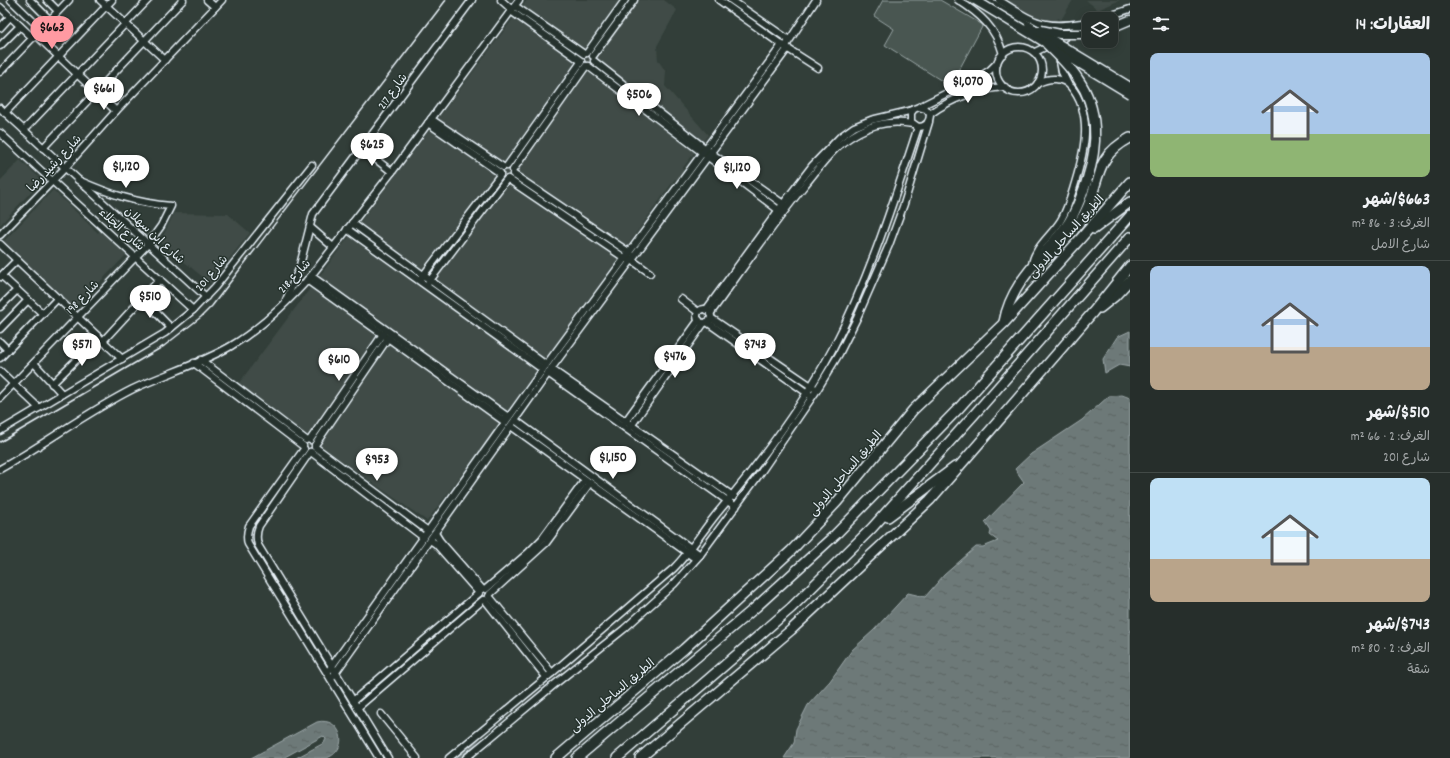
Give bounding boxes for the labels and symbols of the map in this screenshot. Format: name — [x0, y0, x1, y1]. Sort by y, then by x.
pin: $663 — [28, 16, 76, 50]
street label: شارع 217 — [374, 70, 412, 114]
pin: $1,070 — [935, 70, 1001, 104]
pin: $661 — [80, 77, 128, 111]
pin: $506 — [615, 83, 663, 117]
street label: شارع رشيد رضا — [24, 131, 86, 197]
pin: $625 — [348, 133, 396, 167]
pin: $1,120 — [93, 155, 159, 189]
pin: $1,120 — [704, 156, 770, 190]
street label: الطريق الساحلى الدولى — [1025, 192, 1109, 282]
street label: شارع ابن سهلان — [120, 204, 188, 269]
street label: شارع الجلاء — [94, 205, 148, 255]
street label: شارع 201 — [192, 252, 233, 296]
street label: شارع 218 — [275, 256, 315, 298]
street label: شارع 198 — [62, 277, 104, 319]
pin: $510 — [126, 285, 174, 319]
pin: $571 — [58, 333, 106, 367]
pin: $743 — [731, 333, 779, 367]
pin: $476 — [651, 345, 699, 379]
pin: $610 — [315, 348, 363, 382]
street label: الطريق الساحلى الدولى — [805, 428, 887, 520]
pin: $1,150 — [580, 446, 646, 480]
pin: $953 — [353, 448, 401, 482]
street label: الطريق الساحلى الدولى — [567, 655, 659, 737]

